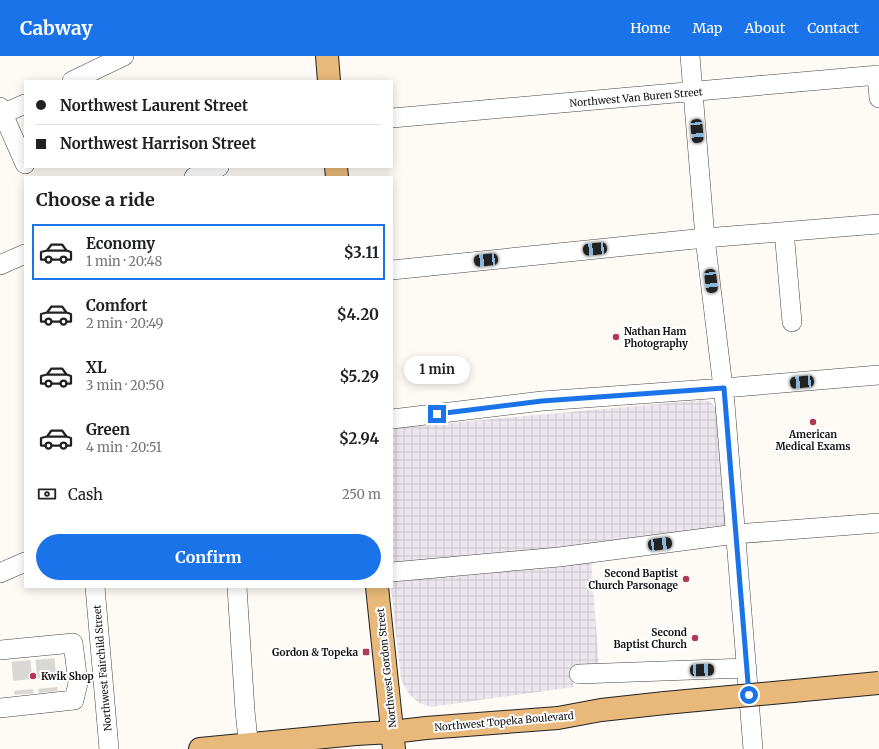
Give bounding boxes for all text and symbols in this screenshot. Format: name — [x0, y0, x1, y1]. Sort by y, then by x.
text: Cabway — [20, 16, 93, 40]
text: Home — [630, 19, 671, 37]
text: Map — [693, 19, 722, 37]
text: About — [744, 19, 785, 37]
text: Contact — [807, 19, 859, 37]
street label: Northwest Van Buren Street — [569, 85, 703, 110]
text: Northwest Laurent Street — [60, 96, 248, 115]
car — [690, 119, 704, 143]
text: Northwest Harrison Street — [60, 134, 256, 153]
text: Choose a ride — [36, 188, 155, 211]
icon: car — [38, 234, 74, 270]
text: Economy — [86, 234, 155, 253]
car — [582, 242, 608, 256]
text: $3.11 — [344, 243, 379, 262]
text: 1 min · 20:48 — [86, 253, 162, 270]
car — [473, 253, 499, 267]
car — [704, 268, 718, 294]
icon: car — [38, 296, 74, 332]
text: Comfort — [86, 296, 147, 315]
text: $4.20 — [337, 305, 379, 324]
text: 2 min · 20:49 — [86, 315, 163, 332]
place label: Nathan Ham Photography — [624, 325, 688, 350]
marker: Nathan Ham Photography — [611, 332, 621, 342]
callout: 1 min — [404, 356, 470, 384]
icon: car — [38, 358, 74, 394]
text: XL — [86, 358, 107, 377]
text: 1 min — [419, 361, 455, 378]
text: $5.29 — [339, 367, 379, 386]
car — [790, 375, 814, 389]
text: 3 min · 20:50 — [86, 377, 164, 394]
route end — [428, 405, 446, 423]
marker: American Medical Exams — [808, 417, 818, 427]
icon: car — [38, 420, 74, 456]
text: Green — [86, 420, 130, 439]
place label: American Medical Exams — [776, 428, 850, 453]
text: $2.94 — [339, 429, 379, 448]
text: 4 min · 20:51 — [86, 439, 162, 456]
icon: cash — [36, 483, 58, 505]
text: Cash — [68, 485, 103, 504]
text: 250 m — [342, 486, 381, 503]
button: Confirm — [36, 534, 381, 580]
car — [647, 537, 673, 551]
place label: Second Baptist Church Parsonage — [588, 567, 679, 592]
marker: Second Baptist Church Parsonage — [681, 574, 691, 584]
street label: Northwest Fairchild Street — [91, 604, 114, 732]
street label: Northwest Gordon Street — [374, 607, 399, 728]
place label: Second Baptist Church — [613, 626, 687, 651]
marker: Second Baptist Church — [690, 633, 700, 643]
place label: Gordon & Topeka — [272, 646, 358, 659]
marker: Gordon & Topeka — [361, 647, 371, 657]
car — [690, 664, 714, 676]
place label: Kwik Shop — [41, 670, 94, 683]
marker: Kwik Shop — [28, 671, 38, 681]
route start — [740, 686, 758, 704]
street label: Northwest Topeka Boulevard — [434, 709, 574, 734]

